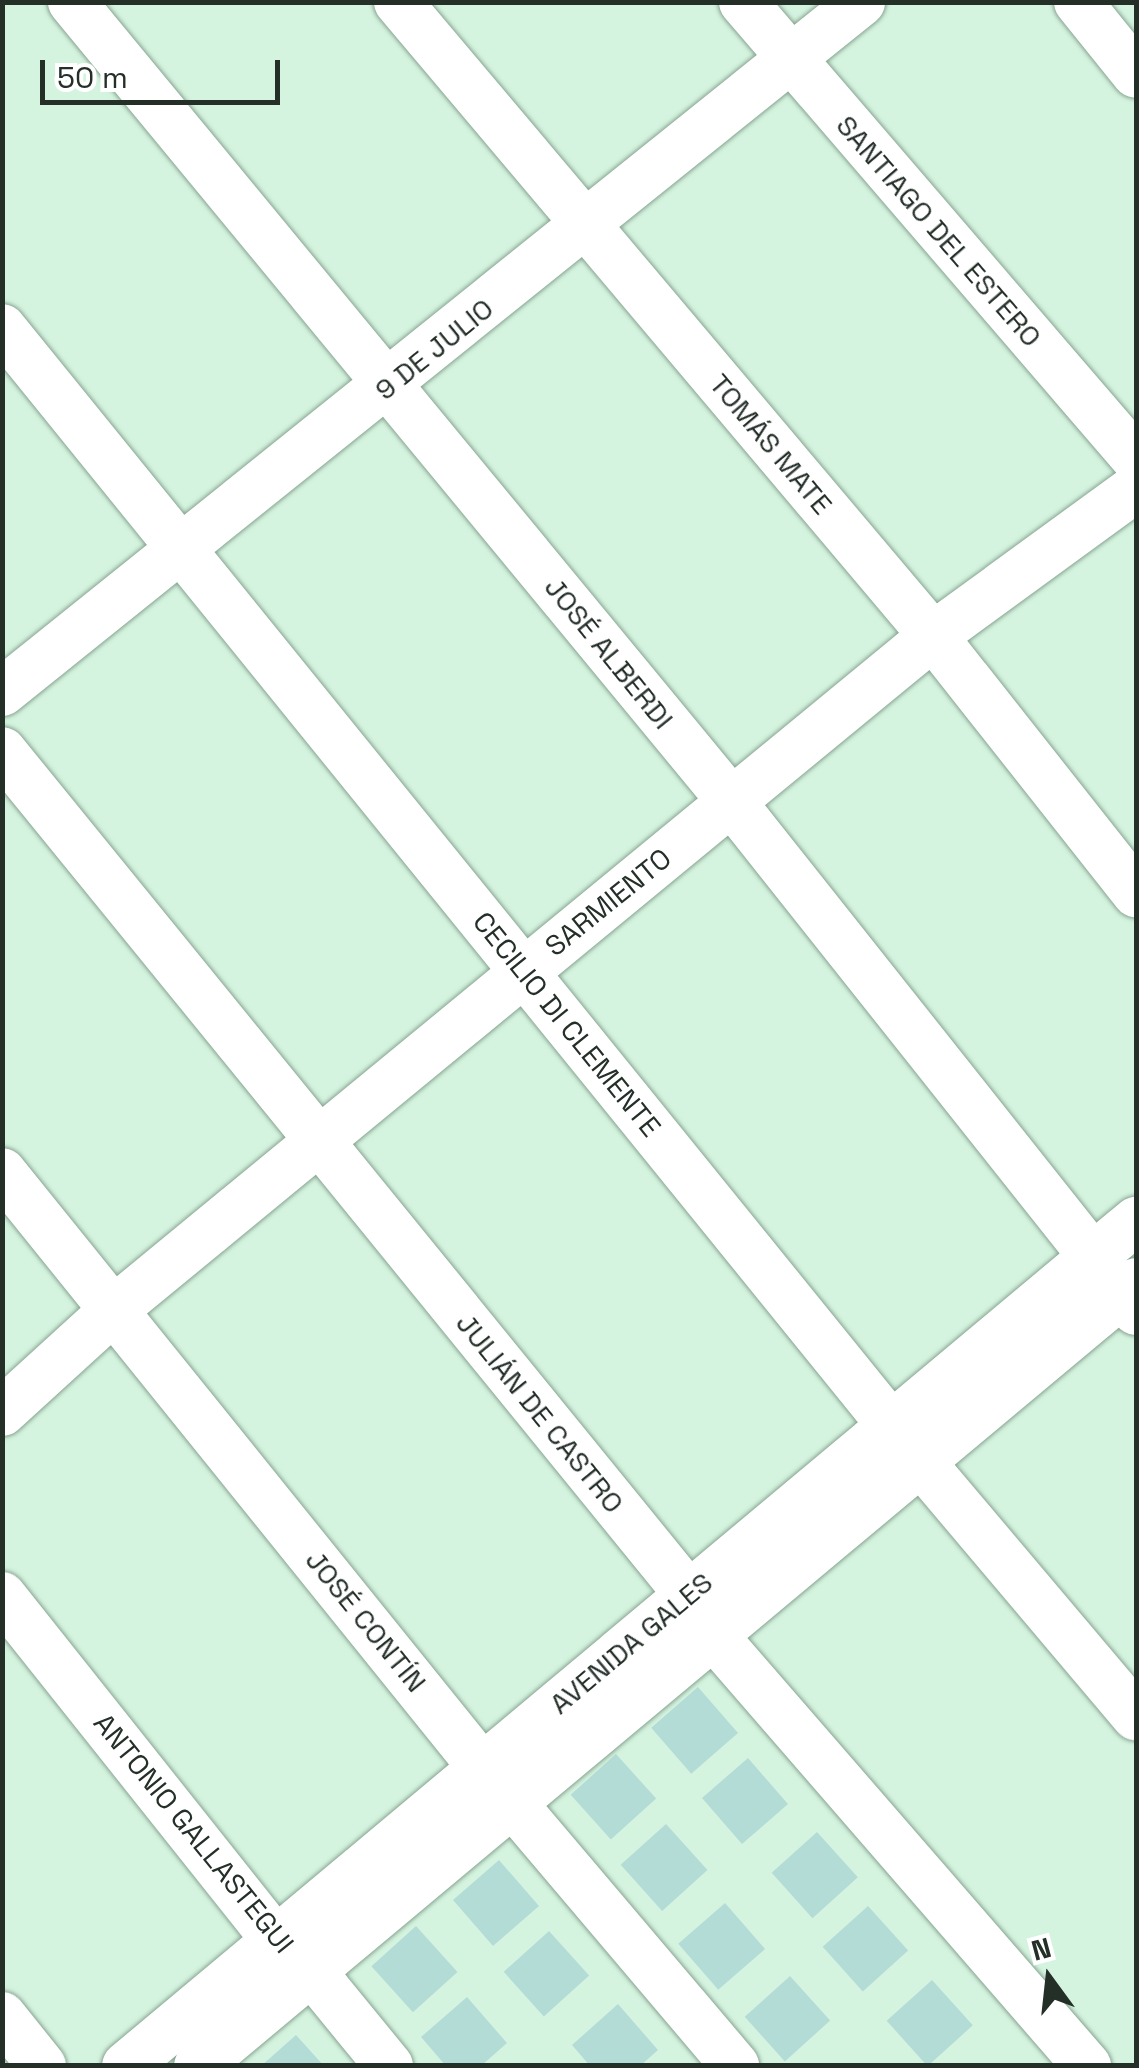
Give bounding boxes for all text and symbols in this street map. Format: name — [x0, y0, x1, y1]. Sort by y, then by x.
scale bar — [45, 40, 285, 102]
text: 50 m — [57, 58, 128, 97]
street label: SANTIAGO DEL ESTERO — [829, 108, 1049, 354]
street label: 9 DE JULIO — [368, 291, 500, 407]
street label: TOMÁS MATE — [703, 367, 839, 521]
street label: JOSÉ ALBERDI — [538, 570, 680, 736]
street label: SARMIENTO — [538, 841, 678, 963]
street label: CECILIO DI CLEMENTE — [466, 905, 668, 1143]
street label: JULIÁN DE CASTRO — [449, 1306, 631, 1520]
street label: JOSÉ CONTÍN — [299, 1543, 433, 1699]
street label: AVENIDA GALES — [543, 1565, 719, 1721]
street label: ANTONIO GALLASTEGUI — [87, 1706, 301, 1960]
north arrow — [999, 1928, 1099, 2028]
text: N — [1028, 1929, 1055, 1969]

